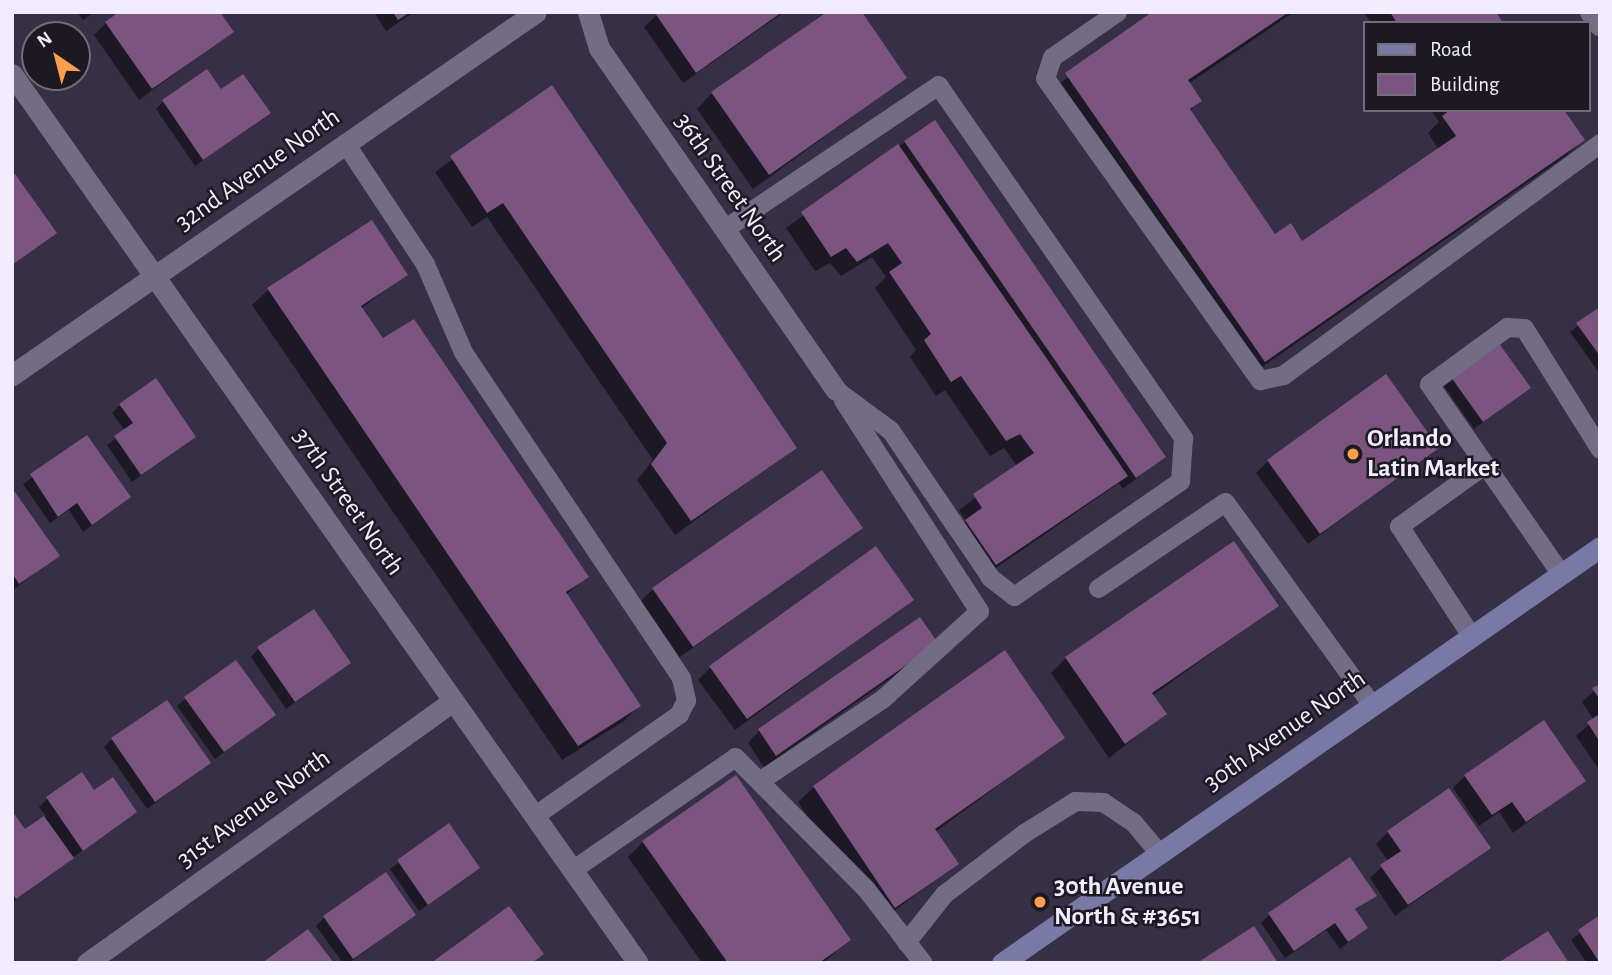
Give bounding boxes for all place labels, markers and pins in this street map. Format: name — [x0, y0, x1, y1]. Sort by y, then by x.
place label: Orlando Latin Market — [1367, 423, 1499, 485]
marker: Orlando Latin Market — [1345, 446, 1361, 462]
place label: 30th Avenue North & #3651 — [1054, 871, 1201, 932]
marker: 30th Avenue North & #3651 — [1032, 894, 1048, 910]

